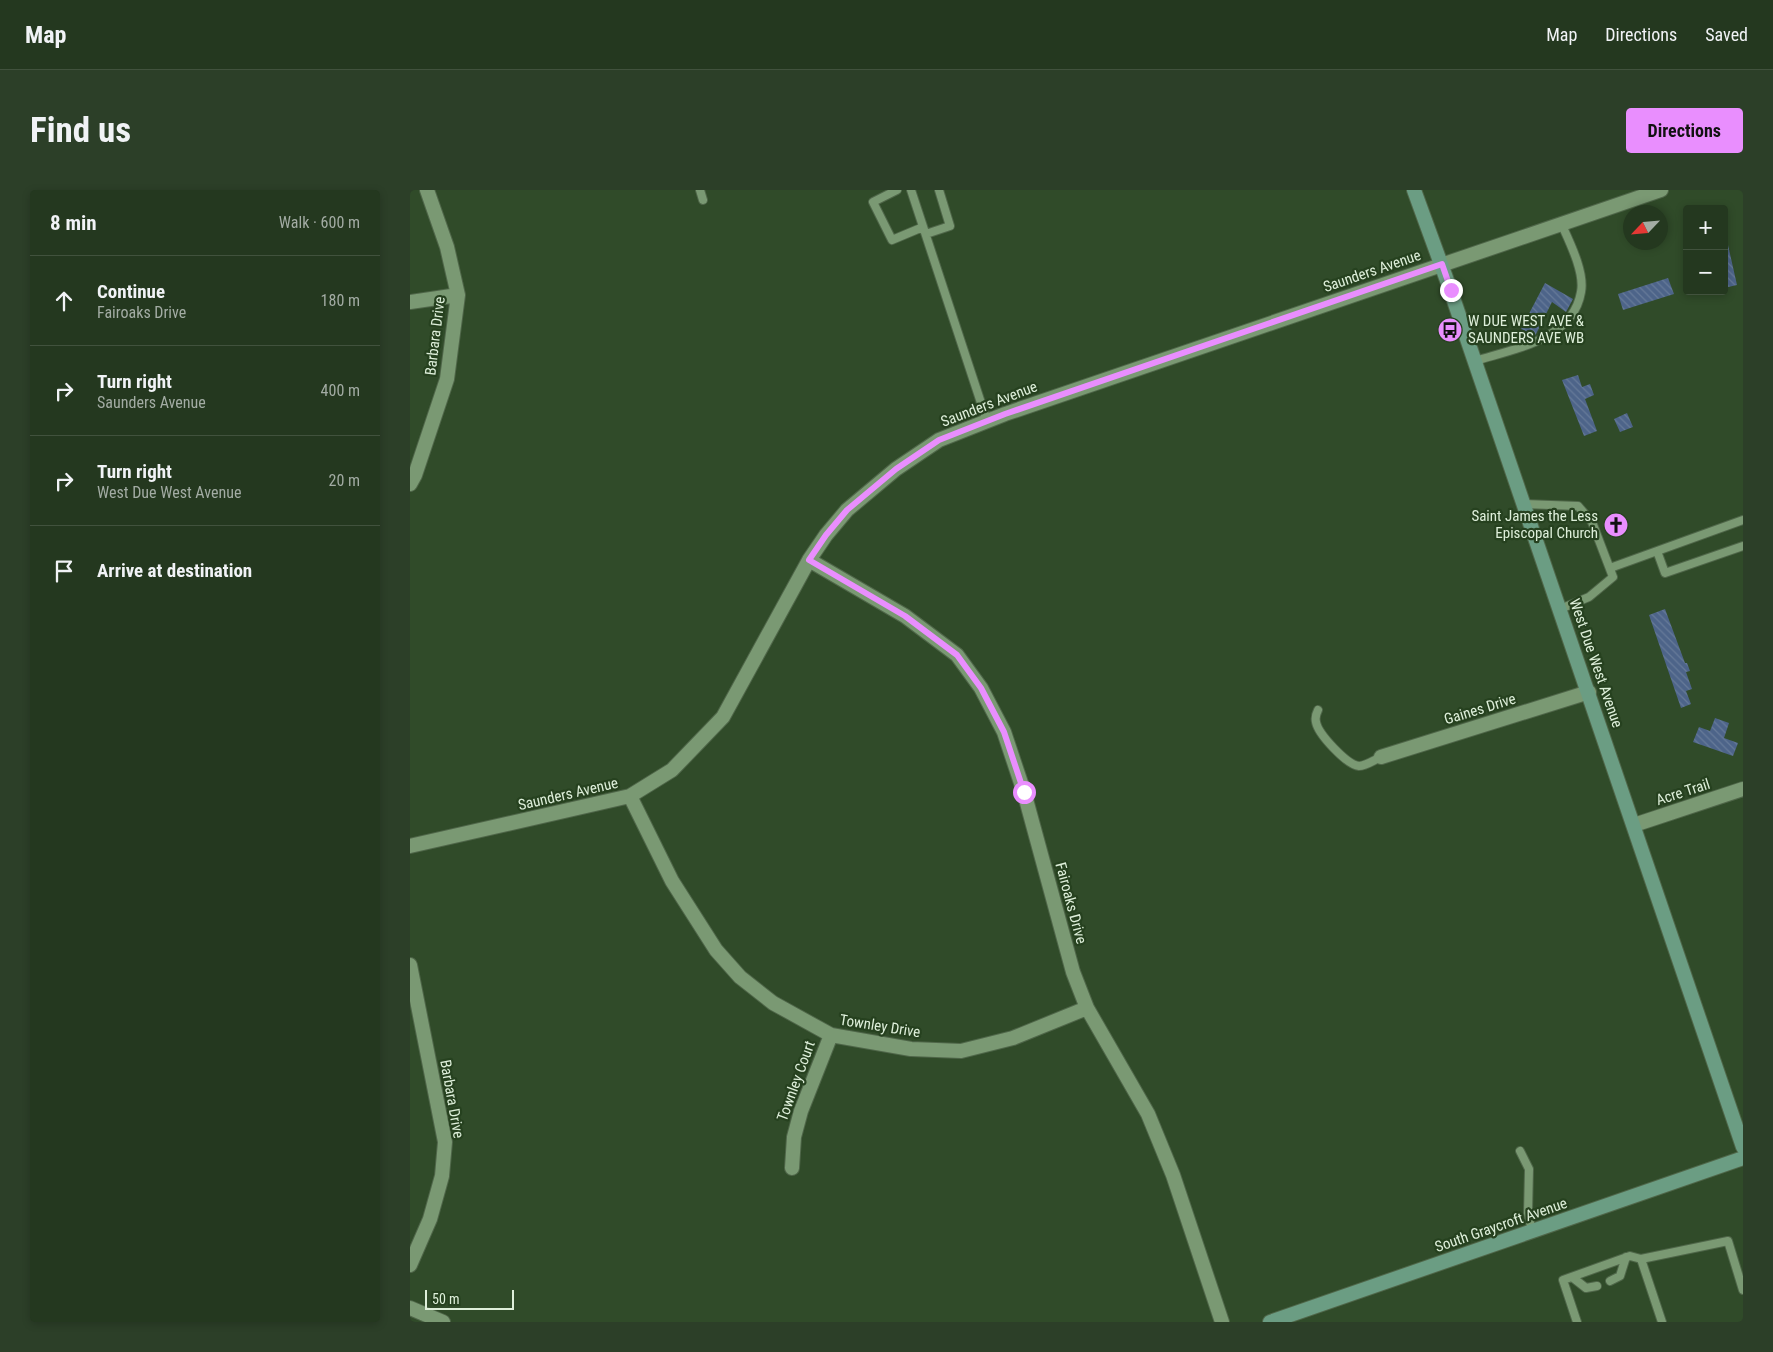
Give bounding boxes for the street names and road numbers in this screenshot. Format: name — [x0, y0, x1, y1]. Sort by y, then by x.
street label: Saunders Avenue — [1321, 246, 1423, 296]
street label: Barbara Drive — [421, 296, 449, 376]
street label: Saunders Avenue — [938, 377, 1040, 431]
street label: West Due West Avenue — [1565, 596, 1627, 730]
street label: Gaines Drive — [1442, 690, 1518, 728]
street label: Saunders Avenue — [516, 774, 620, 814]
street label: Acre Trail — [1654, 775, 1712, 809]
street label: Fairoaks Drive — [1051, 860, 1091, 946]
street label: Townley Drive — [838, 1011, 922, 1041]
street label: Townley Court — [773, 1038, 819, 1124]
street label: Barbara Drive — [436, 1058, 468, 1140]
street label: South Graycroft Avenue — [1432, 1194, 1570, 1256]

